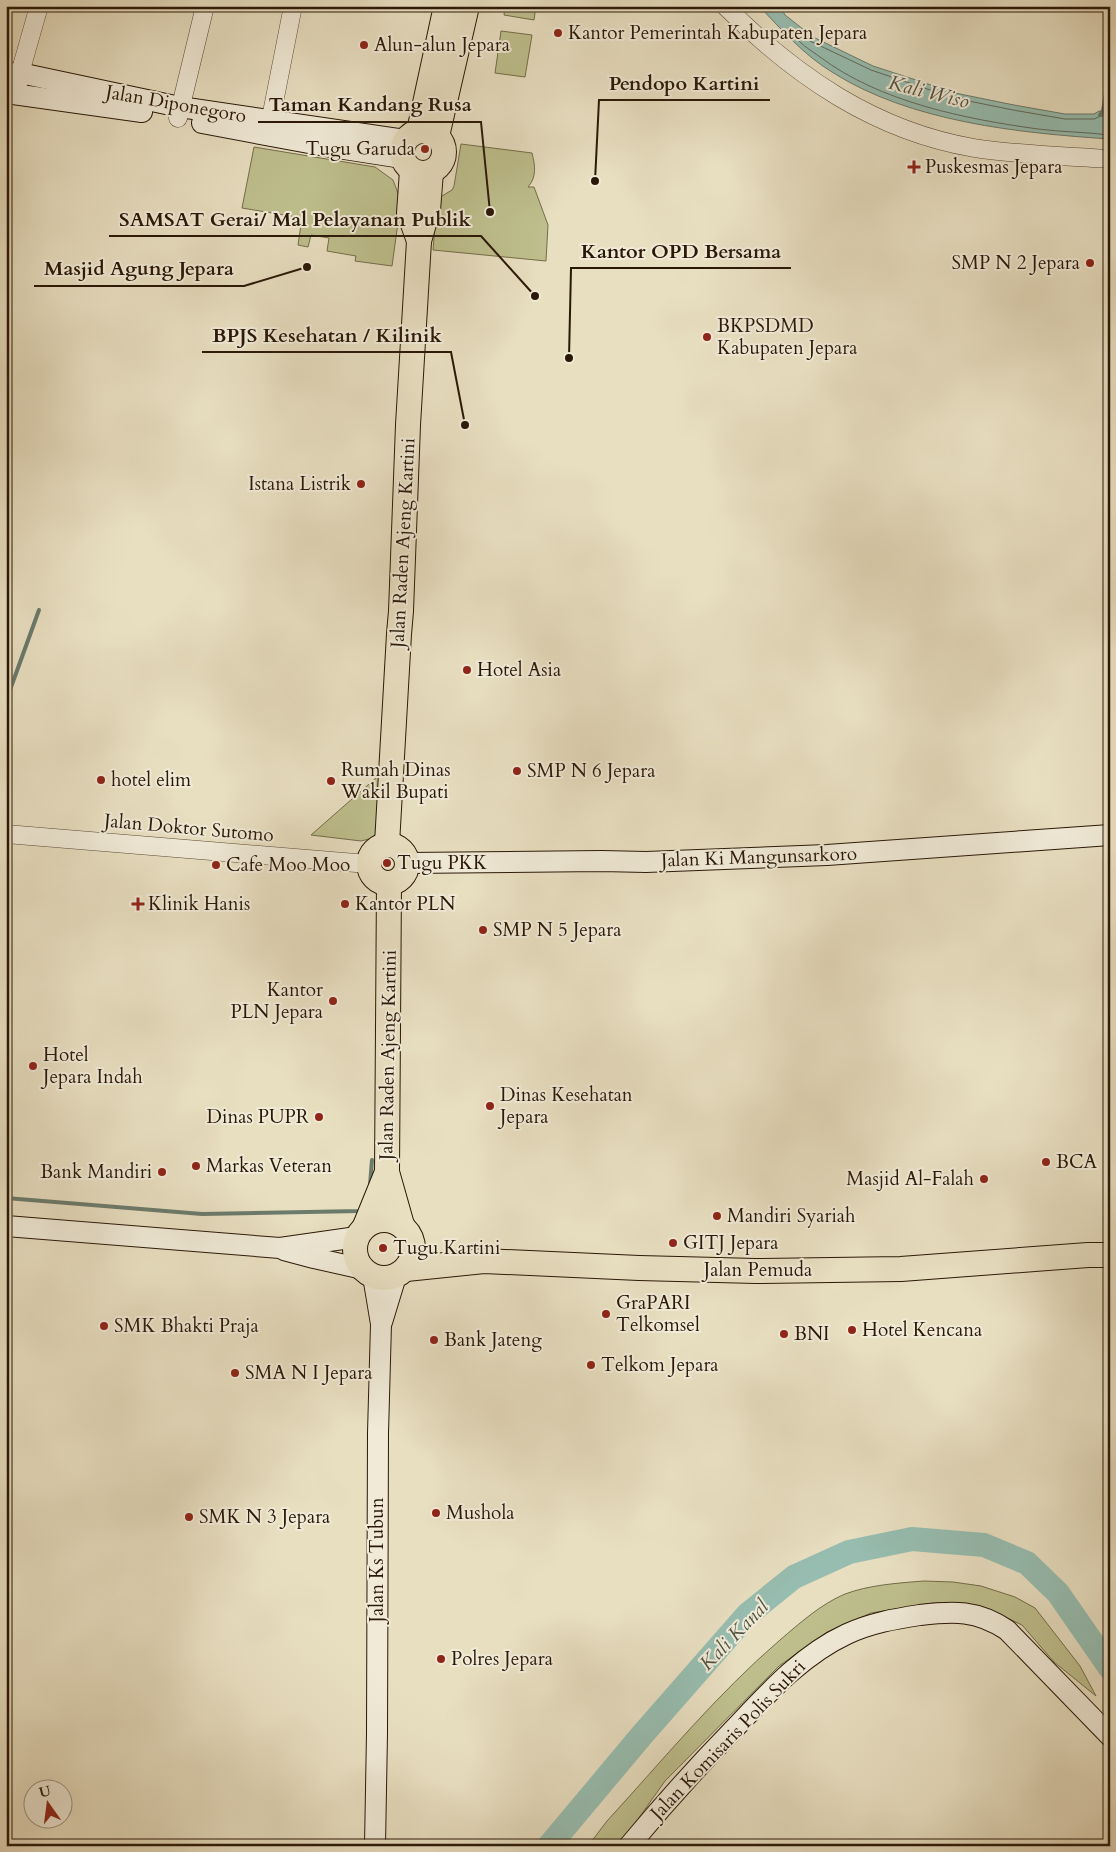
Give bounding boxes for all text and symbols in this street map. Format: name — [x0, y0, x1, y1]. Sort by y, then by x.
place label: Kantor Pemerintah Kabupaten Jepara — [568, 20, 867, 46]
marker: Kantor Pemerintah Kabupaten Jepara — [552, 27, 564, 39]
place label: Alun-alun Jepara — [374, 32, 510, 58]
marker: Alun-alun Jepara — [358, 39, 370, 51]
callout: Pendopo Kartini — [599, 65, 770, 100]
water label: Kali Wiso — [886, 69, 972, 115]
text: Pendopo Kartini — [609, 70, 759, 97]
street label: Jalan Diponegoro — [101, 78, 248, 129]
callout: Taman Kandang Rusa — [258, 87, 481, 122]
text: Taman Kandang Rusa — [268, 91, 472, 118]
place label: Tugu Garuda — [306, 136, 415, 162]
marker: Tugu Garuda — [419, 143, 431, 155]
place label: Puskesmas Jepara — [925, 154, 1062, 180]
marker: Puskesmas Jepara — [907, 160, 921, 174]
callout: SAMSAT Gerai/ Mal Pelayanan Publik — [109, 201, 481, 236]
text: SAMSAT Gerai/ Mal Pelayanan Publik — [119, 206, 471, 233]
callout: Kantor OPD Bersama — [571, 233, 791, 268]
text: Kantor OPD Bersama — [581, 238, 781, 265]
place label: SMP N 2 Jepara — [952, 250, 1080, 276]
callout: Masjid Agung Jepara — [34, 251, 244, 286]
text: Masjid Agung Jepara — [44, 255, 234, 282]
marker: SMP N 2 Jepara — [1084, 257, 1096, 269]
place label: BKPSDMD Kabupaten Jepara — [717, 313, 857, 361]
callout: BPJS Kesehatan / Kilinik — [202, 317, 451, 352]
text: BPJS Kesehatan / Kilinik — [212, 322, 442, 349]
marker: BKPSDMD Kabupaten Jepara — [701, 331, 713, 343]
street label: Jalan Raden Ajeng Kartini — [384, 437, 421, 652]
place label: Istana Listrik — [248, 471, 352, 497]
marker: Istana Listrik — [355, 478, 367, 490]
place label: Hotel Asia — [477, 657, 561, 683]
marker: Hotel Asia — [461, 664, 473, 676]
place label: Rumah Dinas Wakil Bupati — [340, 757, 451, 805]
place label: SMP N 6 Jepara — [527, 758, 655, 784]
marker: SMP N 6 Jepara — [511, 765, 523, 777]
place label: hotel elim — [111, 767, 192, 793]
marker: hotel elim — [95, 774, 107, 786]
marker: Rumah Dinas Wakil Bupati — [325, 775, 337, 787]
street label: Jalan Doktor Sutomo — [100, 807, 275, 848]
street label: Jalan Ki Mangunsarkoro — [658, 841, 857, 874]
place label: Tugu PKK — [397, 850, 488, 876]
place label: Cafe Moo Moo — [226, 852, 350, 878]
marker: Tugu PKK — [381, 857, 393, 869]
marker: Cafe Moo Moo — [210, 859, 222, 871]
place label: Klinik Hanis — [148, 891, 250, 917]
place label: Kantor PLN — [355, 891, 455, 917]
marker: Klinik Hanis — [132, 898, 144, 910]
marker: Kantor PLN — [339, 898, 351, 910]
place label: SMP N 5 Jepara — [493, 917, 621, 943]
marker: SMP N 5 Jepara — [477, 924, 489, 936]
street label: Jalan Raden Ajeng Kartini — [373, 950, 403, 1163]
place label: Kantor PLN Jepara — [230, 977, 323, 1025]
marker: Kantor PLN Jepara — [327, 995, 339, 1007]
place label: Hotel Jepara Indah — [40, 1042, 143, 1090]
marker: Hotel Jepara Indah — [27, 1060, 39, 1072]
place label: Dinas Kesehatan Jepara — [497, 1082, 633, 1130]
marker: Dinas Kesehatan Jepara — [484, 1100, 496, 1112]
place label: Dinas PUPR — [207, 1104, 310, 1130]
marker: Dinas PUPR — [313, 1111, 325, 1123]
place label: BCA — [1056, 1149, 1097, 1175]
place label: Markas Veteran — [206, 1153, 332, 1179]
marker: BCA — [1040, 1156, 1052, 1168]
place label: Bank Mandiri — [40, 1159, 152, 1185]
marker: Markas Veteran — [190, 1160, 202, 1172]
marker: Bank Mandiri — [156, 1166, 168, 1178]
place label: Masjid Al-Falah — [846, 1166, 975, 1192]
marker: Masjid Al-Falah — [978, 1173, 990, 1185]
place label: Mandiri Syariah — [727, 1203, 856, 1229]
marker: Mandiri Syariah — [711, 1210, 723, 1222]
place label: GITJ Jepara — [683, 1230, 779, 1256]
place label: Tugu Kartini — [393, 1235, 500, 1261]
marker: GITJ Jepara — [667, 1237, 679, 1249]
marker: Tugu Kartini — [377, 1242, 389, 1254]
street label: Jalan Pemuda — [701, 1257, 812, 1283]
place label: GraPARI Telkomsel — [616, 1290, 700, 1338]
marker: GraPARI Telkomsel — [600, 1308, 612, 1320]
place label: SMK Bhakti Praja — [114, 1313, 259, 1339]
place label: Hotel Kencana — [862, 1317, 982, 1343]
marker: SMK Bhakti Praja — [98, 1320, 110, 1332]
place label: BNI — [794, 1321, 830, 1347]
marker: Hotel Kencana — [846, 1324, 858, 1336]
place label: Bank Jateng — [444, 1327, 542, 1353]
marker: BNI — [778, 1328, 790, 1340]
marker: Bank Jateng — [428, 1334, 440, 1346]
place label: Telkom Jepara — [601, 1352, 719, 1378]
marker: Telkom Jepara — [585, 1359, 597, 1371]
place label: SMA N I Jepara — [245, 1360, 372, 1386]
marker: SMA N I Jepara — [229, 1367, 241, 1379]
street label: Jalan Ks Tubun — [364, 1497, 390, 1625]
place label: Mushola — [446, 1500, 514, 1526]
place label: SMK N 3 Jepara — [199, 1504, 330, 1530]
marker: Mushola — [430, 1507, 442, 1519]
marker: SMK N 3 Jepara — [183, 1511, 195, 1523]
water label: Kali Kanal — [693, 1593, 775, 1676]
place label: Polres Jepara — [451, 1646, 553, 1672]
marker: Polres Jepara — [435, 1653, 447, 1665]
street label: Jalan Komisaris Polis Sukri — [643, 1654, 811, 1828]
north arrow — [22, 1780, 72, 1830]
text: U — [37, 1781, 53, 1802]

